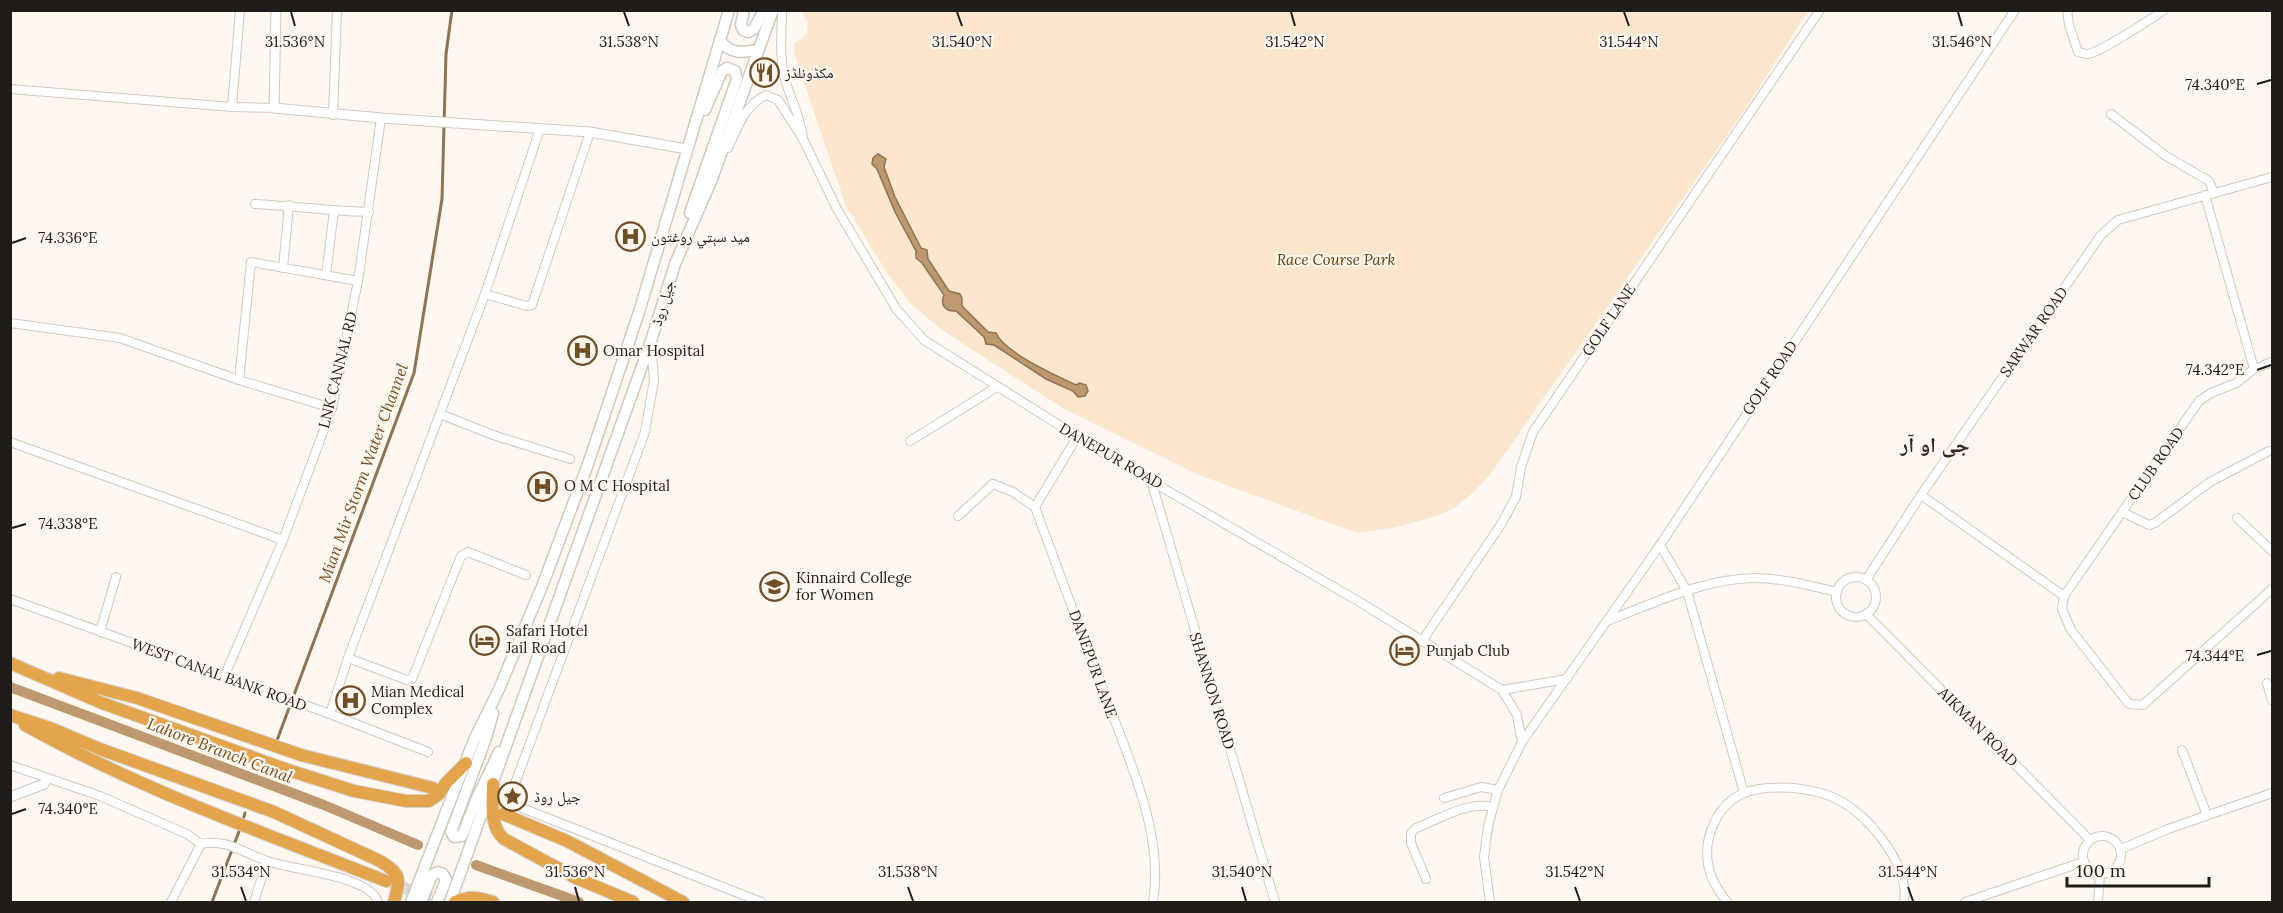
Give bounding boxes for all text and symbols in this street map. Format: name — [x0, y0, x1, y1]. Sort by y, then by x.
text: 31.536°N — [265, 32, 325, 51]
text: 31.538°N — [599, 32, 659, 51]
text: 31.540°N — [932, 32, 992, 51]
text: 31.542°N — [1265, 32, 1325, 51]
text: 31.544°N — [1599, 32, 1659, 51]
text: 31.546°N — [1932, 32, 1992, 51]
restaurant icon: مکڈونلڈز — [748, 57, 780, 89]
place label: مکڈونلڈز — [784, 63, 834, 82]
text: 74.340°E — [2185, 75, 2245, 94]
hospital icon: مید سېټي روغتون — [614, 221, 646, 253]
place label: مید سېټي روغتون — [651, 227, 750, 249]
text: 74.336°E — [38, 228, 98, 247]
park label: Race Course Park — [1277, 250, 1395, 269]
street label: جیل روڈ — [647, 277, 680, 328]
street label: GOLF LANE — [1578, 280, 1640, 359]
street label: SARWAR ROAD — [1995, 283, 2072, 381]
street label: LNK CANNAL RD — [314, 310, 361, 430]
hospital icon: Omar Hospital — [566, 335, 598, 367]
street label: GOLF ROAD — [1738, 337, 1801, 418]
place label: Omar Hospital — [603, 341, 705, 360]
water label: Mian Mir Storm Water Channel — [314, 360, 412, 585]
text: 74.342°E — [2186, 360, 2244, 379]
street label: DANEPUR ROAD — [1056, 418, 1166, 493]
street label: CLUB ROAD — [2123, 423, 2188, 504]
district label: جی او آر — [1899, 431, 1970, 458]
hospital icon: O M C Hospital — [527, 470, 559, 502]
place label: O M C Hospital — [564, 476, 670, 495]
text: 74.338°E — [38, 514, 98, 533]
place label: Kinnaird College for Women — [796, 568, 912, 604]
school or university icon: Kinnaird College for Women — [759, 571, 791, 603]
street label: DANEPUR LANE — [1065, 607, 1122, 721]
place label: Safari Hotel Jail Road — [505, 621, 588, 657]
hotel icon: Safari Hotel Jail Road — [469, 624, 501, 656]
street label: SHANNON ROAD — [1186, 630, 1239, 752]
street label: WEST CANAL BANK ROAD — [129, 634, 309, 715]
hotel icon: Punjab Club — [1389, 635, 1421, 667]
place label: Punjab Club — [1426, 641, 1510, 660]
text: 74.344°E — [2186, 646, 2244, 665]
place label: Mian Medical Complex — [371, 682, 464, 718]
street label: AIKMAN ROAD — [1934, 682, 2022, 770]
hospital icon: Mian Medical Complex — [334, 685, 366, 717]
water label: Lahore Branch Canal — [145, 713, 296, 787]
place icon: جیل روڈ — [497, 781, 529, 813]
place label: جیل روڈ — [534, 787, 581, 807]
text: 74.340°E — [38, 799, 98, 818]
scale bar — [2067, 850, 2210, 888]
text: 100 m — [2076, 859, 2126, 882]
text: 31.534°N — [211, 862, 271, 881]
text: 31.536°N — [545, 862, 605, 881]
text: 31.538°N — [878, 862, 938, 881]
text: 31.540°N — [1212, 862, 1272, 881]
text: 31.542°N — [1545, 862, 1605, 881]
text: 31.544°N — [1878, 862, 1938, 881]

